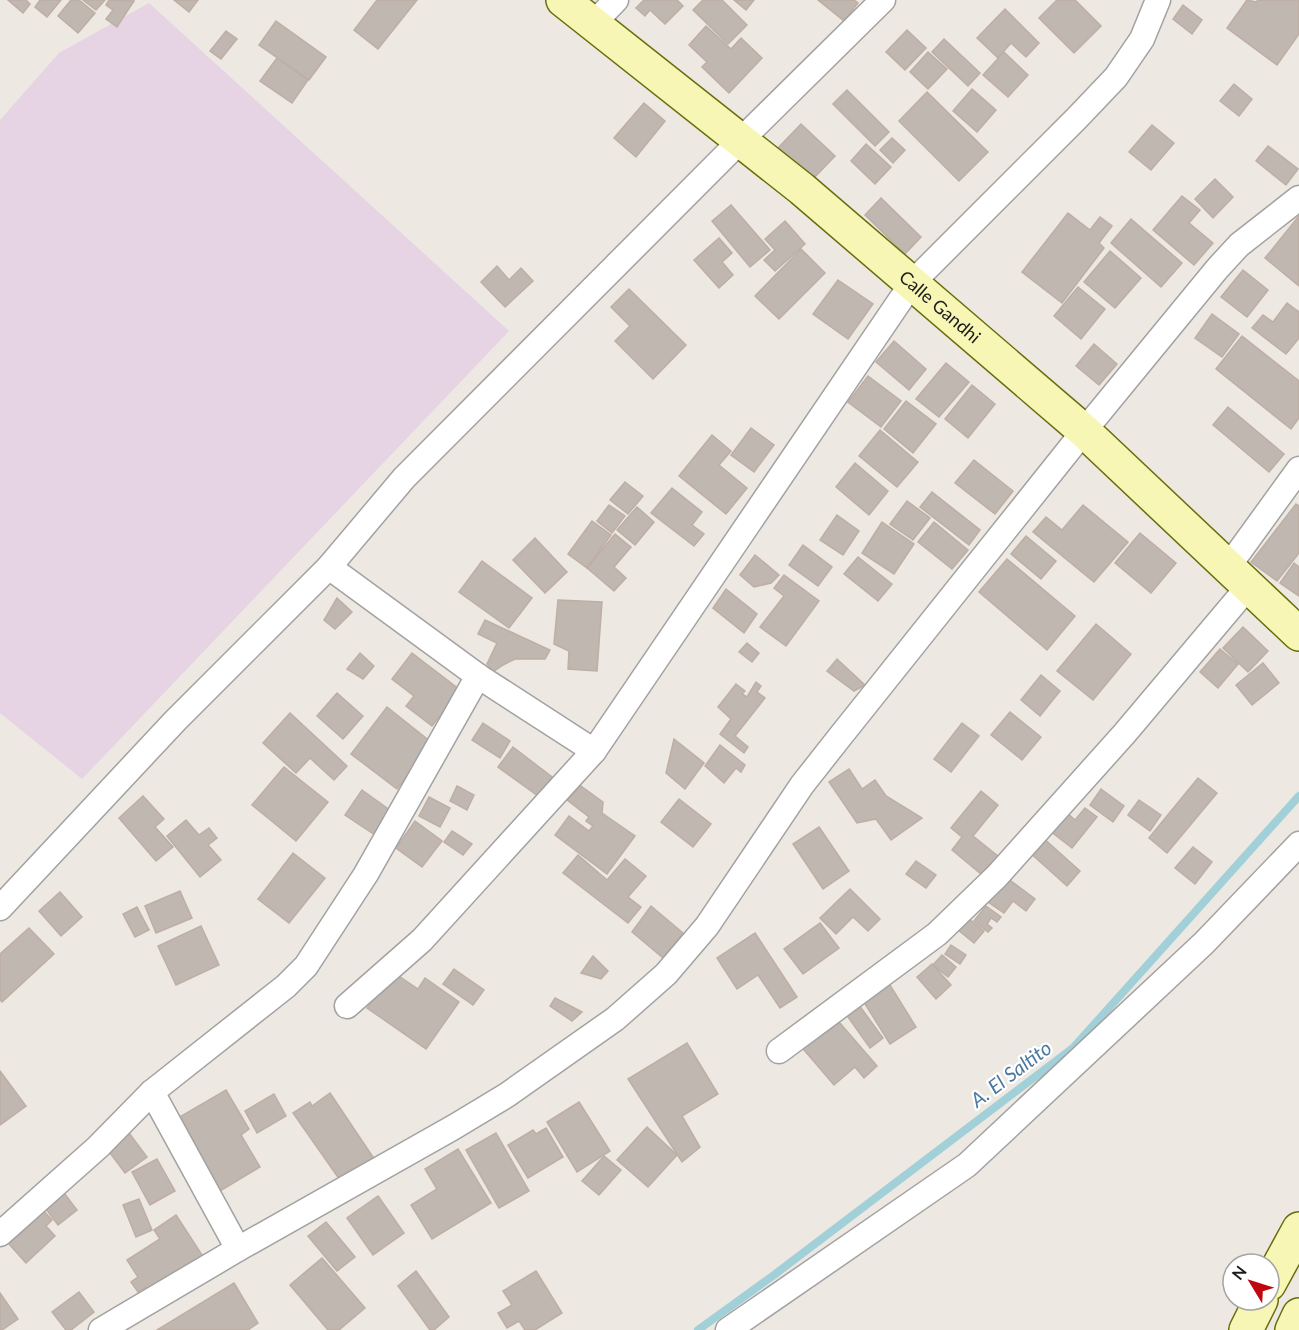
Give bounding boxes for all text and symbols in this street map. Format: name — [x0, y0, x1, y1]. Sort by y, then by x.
street label: Calle Gandhi — [895, 265, 985, 347]
water label: A. El Saltito — [964, 1035, 1056, 1112]
north arrow — [1221, 1252, 1281, 1312]
text: N — [1228, 1262, 1250, 1283]

